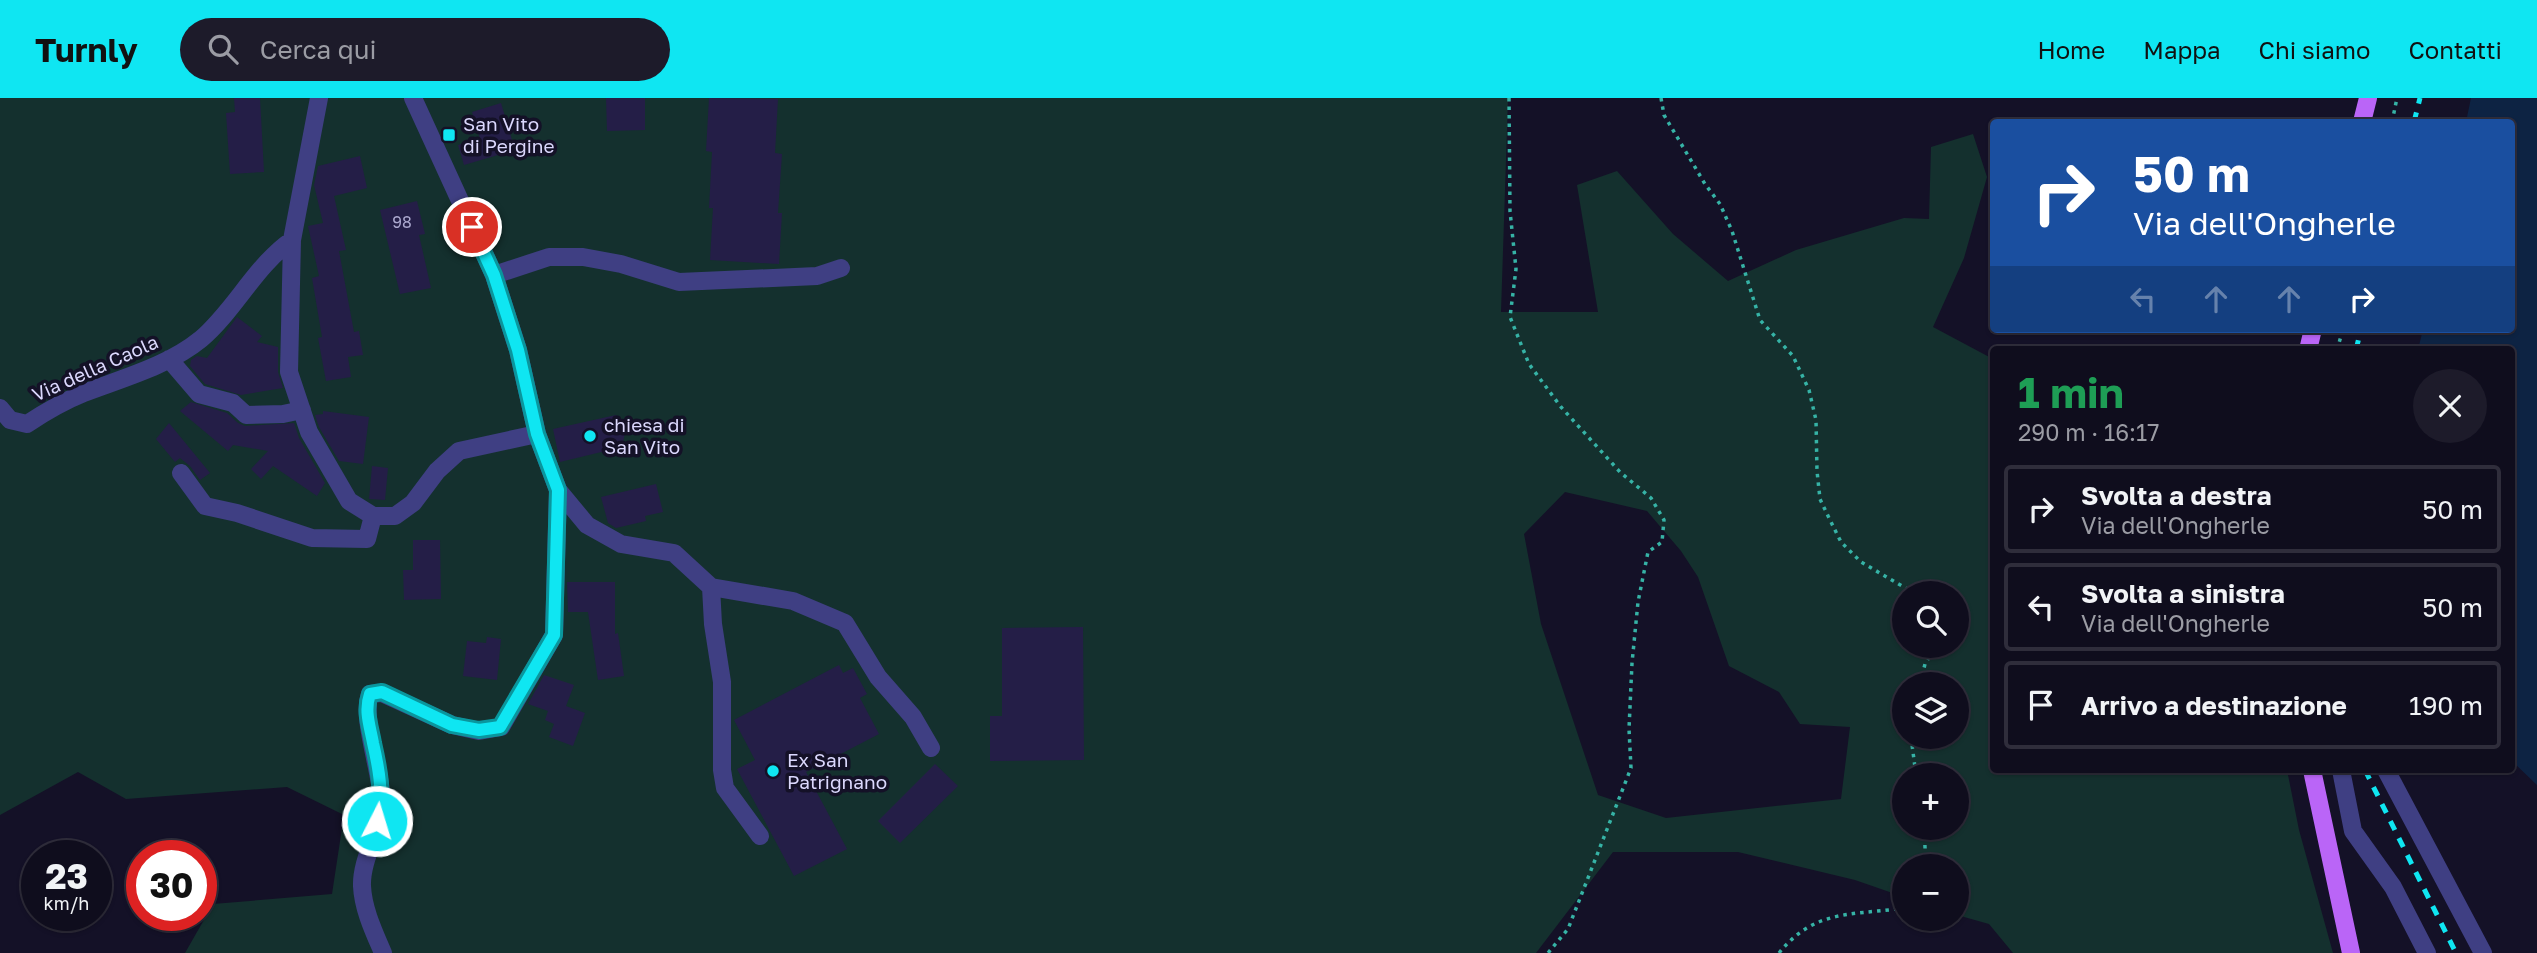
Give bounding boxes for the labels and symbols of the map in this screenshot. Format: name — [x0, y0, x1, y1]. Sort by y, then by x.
place label: San Vito di Pergine — [463, 112, 555, 157]
marker: San Vito di Pergine — [441, 127, 457, 143]
pin — [442, 197, 502, 257]
house number: 98 — [392, 212, 412, 232]
street label: Via della Caola — [28, 329, 161, 406]
place label: chiesa di San Vito — [604, 413, 684, 458]
marker: chiesa di San Vito — [582, 428, 598, 444]
place label: Ex San Patrignano — [787, 748, 887, 793]
marker: Ex San Patrignano — [765, 763, 781, 779]
position arrow — [340, 784, 414, 858]
speed limit sign: 30 — [126, 840, 217, 931]

